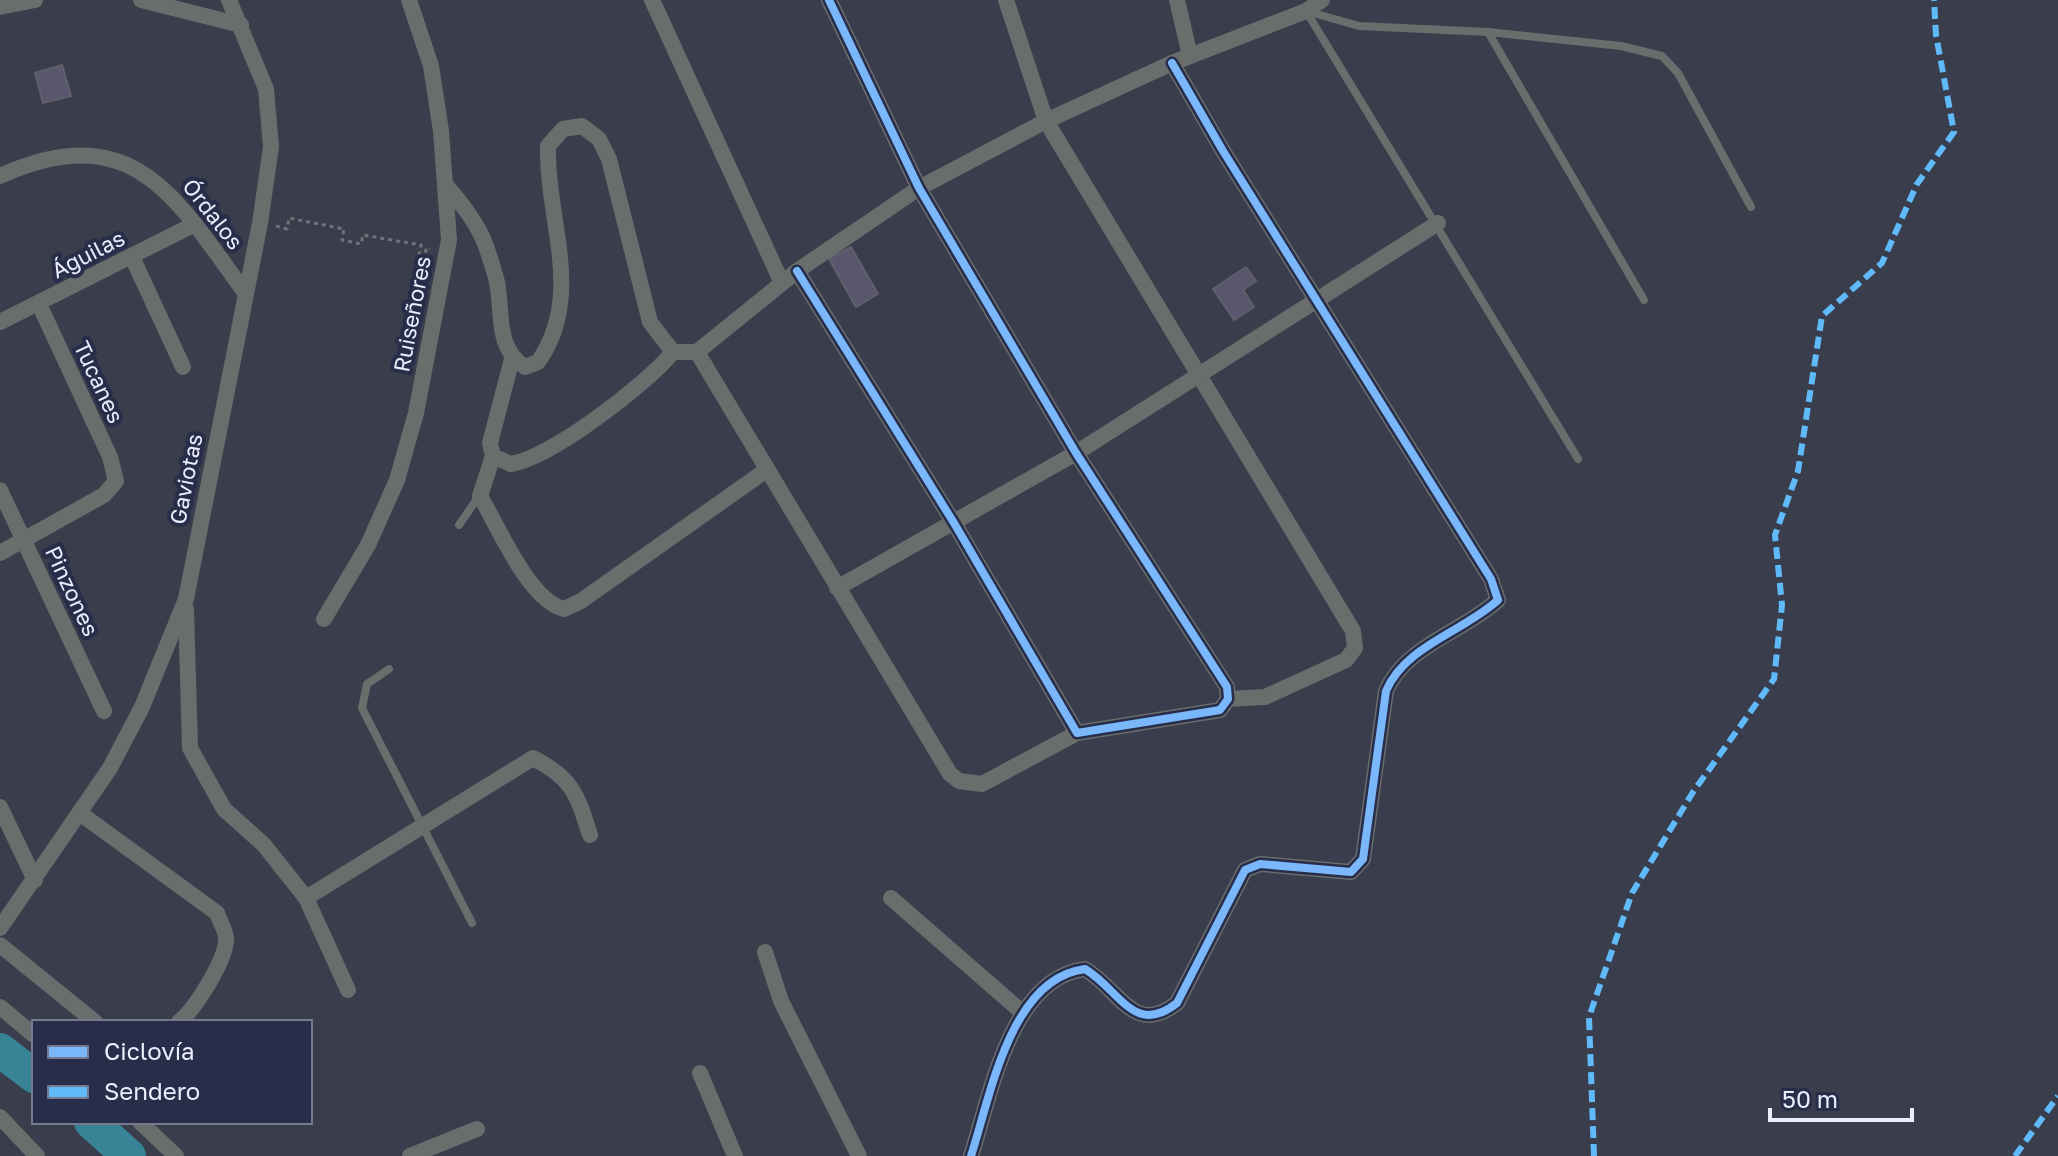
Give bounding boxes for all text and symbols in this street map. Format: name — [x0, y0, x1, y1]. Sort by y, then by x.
street label: Órdalos — [177, 173, 249, 254]
street label: Águilas — [47, 224, 129, 283]
street label: Ruiseñores — [387, 254, 436, 374]
street label: Tucanes — [69, 337, 130, 427]
street label: Gaviotas — [163, 431, 208, 527]
street label: Pinzones — [40, 541, 105, 640]
legend — [32, 1020, 312, 1124]
text: Ciclovía — [104, 1036, 195, 1065]
scale bar — [1770, 1072, 1912, 1122]
text: Sendero — [104, 1076, 200, 1105]
text: 50 m — [1782, 1084, 1838, 1113]

